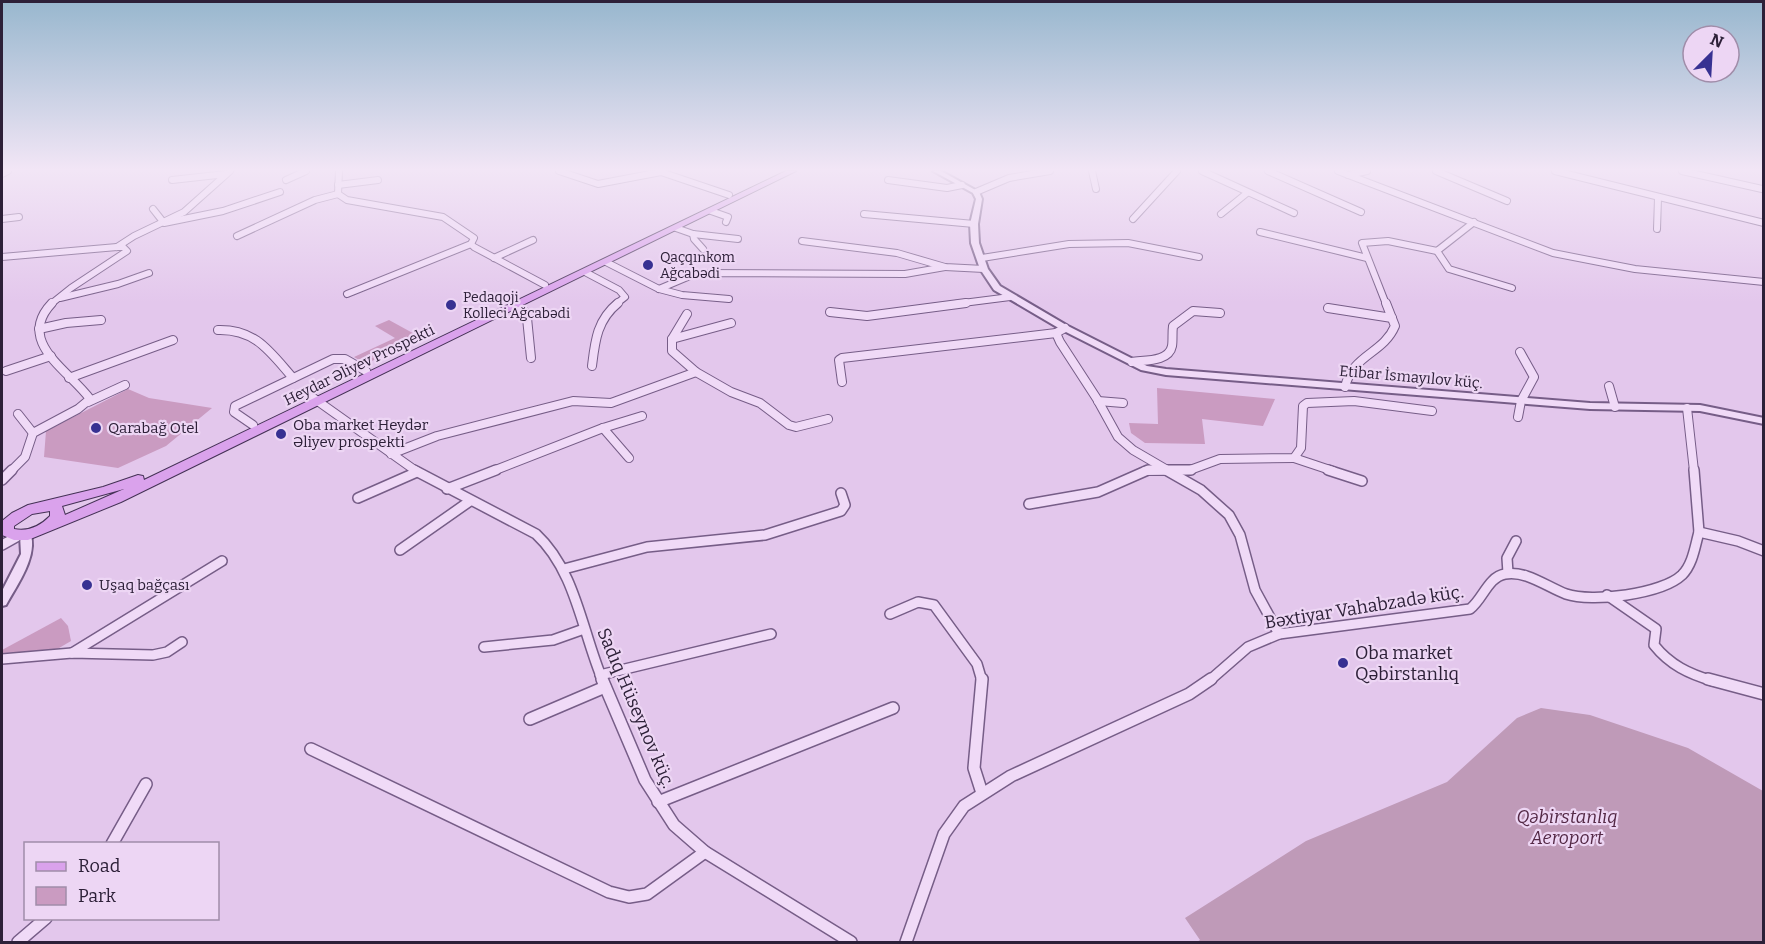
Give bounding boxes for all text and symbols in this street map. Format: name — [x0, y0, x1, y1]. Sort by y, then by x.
north arrow — [1681, 24, 1741, 84]
text: N — [1707, 30, 1726, 52]
place label: Qaçqınkom Ağcabədi — [660, 249, 736, 282]
marker: Qaçqınkom Ağcabədi — [641, 258, 655, 272]
place label: Pedaqoji Kolleci Ağcabədi — [463, 289, 570, 322]
marker: Pedaqoji Kolleci Ağcabədi — [444, 298, 458, 312]
street label: Heydar Əliyev Prospekti — [281, 320, 438, 409]
street label: Etibar İsmayılov küç. — [1338, 362, 1484, 392]
place label: Oba market Heydər Əliyev prospekti — [293, 416, 429, 451]
place label: Qarabağ Otel — [108, 419, 199, 437]
marker: Qarabağ Otel — [89, 421, 103, 435]
marker: Oba market Heydər Əliyev prospekti — [274, 427, 288, 441]
place label: Uşaq bağçası — [99, 576, 190, 594]
marker: Uşaq bağçası — [80, 578, 94, 592]
street label: Bəxtiyar Vahabzadə küç. — [1263, 580, 1465, 634]
street label: Sadıq Hüseynov küç. — [592, 625, 680, 791]
place label: Oba market Qəbirstanlıq — [1355, 642, 1460, 685]
marker: Oba market Qəbirstanlıq — [1336, 656, 1350, 670]
park label: Qəbirstanlıq Aeroport — [1517, 806, 1617, 849]
legend — [24, 842, 219, 920]
text: Road — [78, 855, 121, 877]
text: Park — [78, 885, 117, 907]

